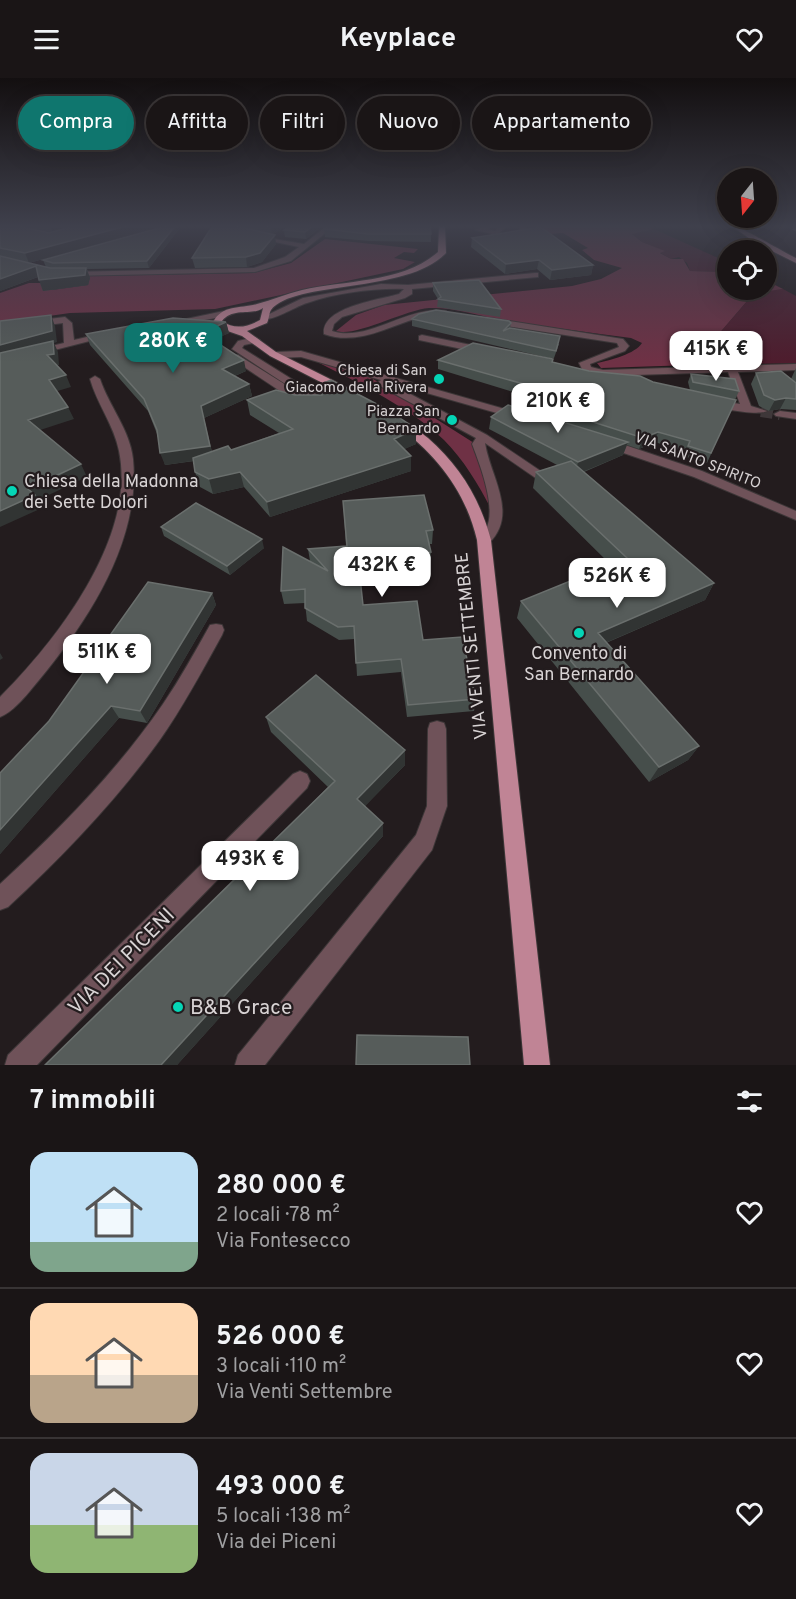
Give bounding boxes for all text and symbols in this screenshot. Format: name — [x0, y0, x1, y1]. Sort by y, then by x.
text: Keyplace — [340, 22, 456, 56]
icon: menu — [30, 23, 63, 56]
icon: heart — [733, 23, 766, 56]
chip: Compra — [18, 96, 134, 150]
chip: Affitta — [146, 96, 248, 150]
chip: Filtri — [260, 96, 345, 150]
chip: Nuovo — [357, 96, 460, 150]
chip: Appartamento — [472, 96, 651, 150]
north arrow — [717, 168, 777, 228]
map controls — [717, 168, 777, 300]
button: locate — [717, 240, 777, 300]
pin: 280K € — [124, 323, 222, 374]
text: 280K € — [138, 329, 208, 355]
pin: 415K € — [667, 331, 765, 382]
text: 415K € — [684, 337, 748, 363]
place label: Chiesa di San Giacomo della Rivera — [285, 362, 427, 398]
marker: Chiesa di San Giacomo della Rivera — [432, 372, 446, 386]
pin: 210K € — [509, 383, 607, 434]
text: 210K € — [525, 389, 591, 415]
place label: Piazza San Bernardo — [367, 403, 440, 439]
marker: Piazza San Bernardo — [445, 413, 459, 427]
street label: VIA SANTO SPIRITO — [631, 428, 763, 494]
place label: Chiesa della Madonna dei Sette Dolori — [24, 471, 199, 515]
marker: Chiesa della Madonna dei Sette Dolori — [5, 484, 19, 498]
pin: 432K € — [333, 547, 431, 598]
street label: VIA VENTI SETTEMBRE — [451, 551, 494, 741]
text: 432K € — [348, 553, 416, 579]
pin: 526K € — [568, 558, 666, 609]
text: 526K € — [583, 564, 651, 590]
marker: Convento di San Bernardo — [572, 626, 586, 640]
pin: 511K € — [58, 634, 156, 685]
text: 511K € — [77, 640, 137, 666]
place label: Convento di San Bernardo — [524, 643, 634, 687]
pin: 493K € — [201, 841, 299, 892]
text: 493K € — [216, 847, 284, 873]
street label: VIA DEI PICENI — [63, 903, 181, 1021]
place label: B&B Grace — [190, 995, 292, 1022]
marker: B&B Grace — [171, 1000, 185, 1014]
text: 7 immobili — [30, 1085, 156, 1118]
icon: filters — [733, 1085, 766, 1118]
text: 280 000 € — [216, 1170, 346, 1203]
icon: home — [78, 1176, 150, 1248]
icon: heart — [733, 1196, 766, 1229]
text: 2 locali · 78 m² — [216, 1203, 340, 1229]
text: Via Fontesecco — [216, 1229, 351, 1255]
text: 526 000 € — [216, 1321, 345, 1354]
icon: home — [78, 1327, 150, 1399]
icon: heart — [733, 1347, 766, 1380]
text: 3 locali · 110 m² — [216, 1354, 346, 1380]
text: Via Venti Settembre — [216, 1380, 392, 1406]
text: 493 000 € — [216, 1471, 345, 1504]
icon: home — [78, 1477, 150, 1549]
icon: heart — [733, 1497, 766, 1530]
text: 5 locali · 138 m² — [216, 1504, 350, 1530]
text: Via dei Piceni — [216, 1530, 336, 1556]

